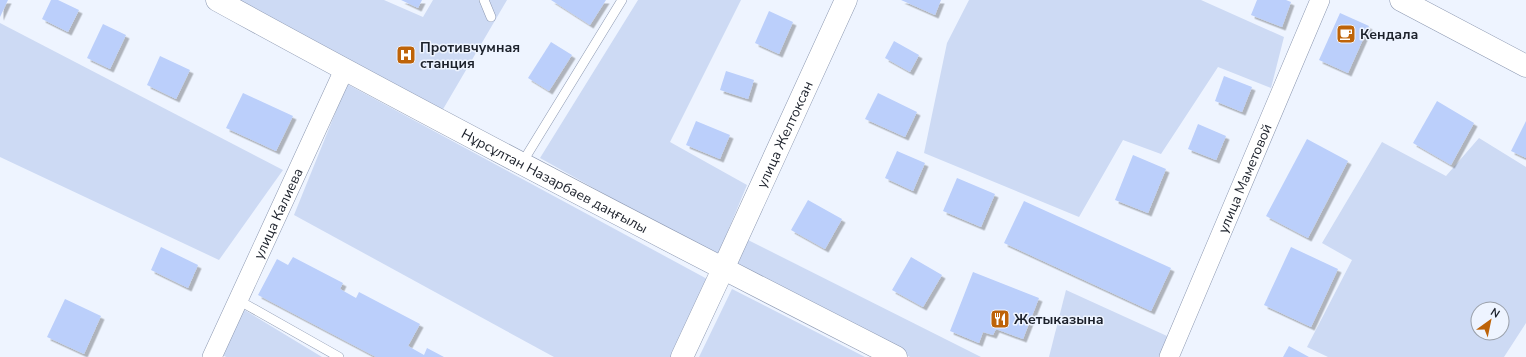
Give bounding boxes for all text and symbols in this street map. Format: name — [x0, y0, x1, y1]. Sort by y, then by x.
cafe icon: Кендала — [1335, 23, 1357, 45]
place label: Кендала — [1360, 25, 1418, 44]
place label: Противчумная станция — [420, 38, 520, 73]
hospital icon: Противчумная станция — [395, 44, 417, 66]
street label: улица Желтоксан — [752, 78, 817, 191]
street label: улица Маметовой — [1213, 121, 1276, 236]
street label: Нұрсұлтан Назарбаев даңғылы — [458, 124, 651, 237]
street label: улица Калиева — [249, 165, 307, 262]
north arrow — [1470, 301, 1510, 341]
text: N — [1488, 305, 1503, 322]
restaurant icon: Жетыказына — [989, 308, 1011, 330]
place label: Жетыказына — [1014, 310, 1104, 329]

